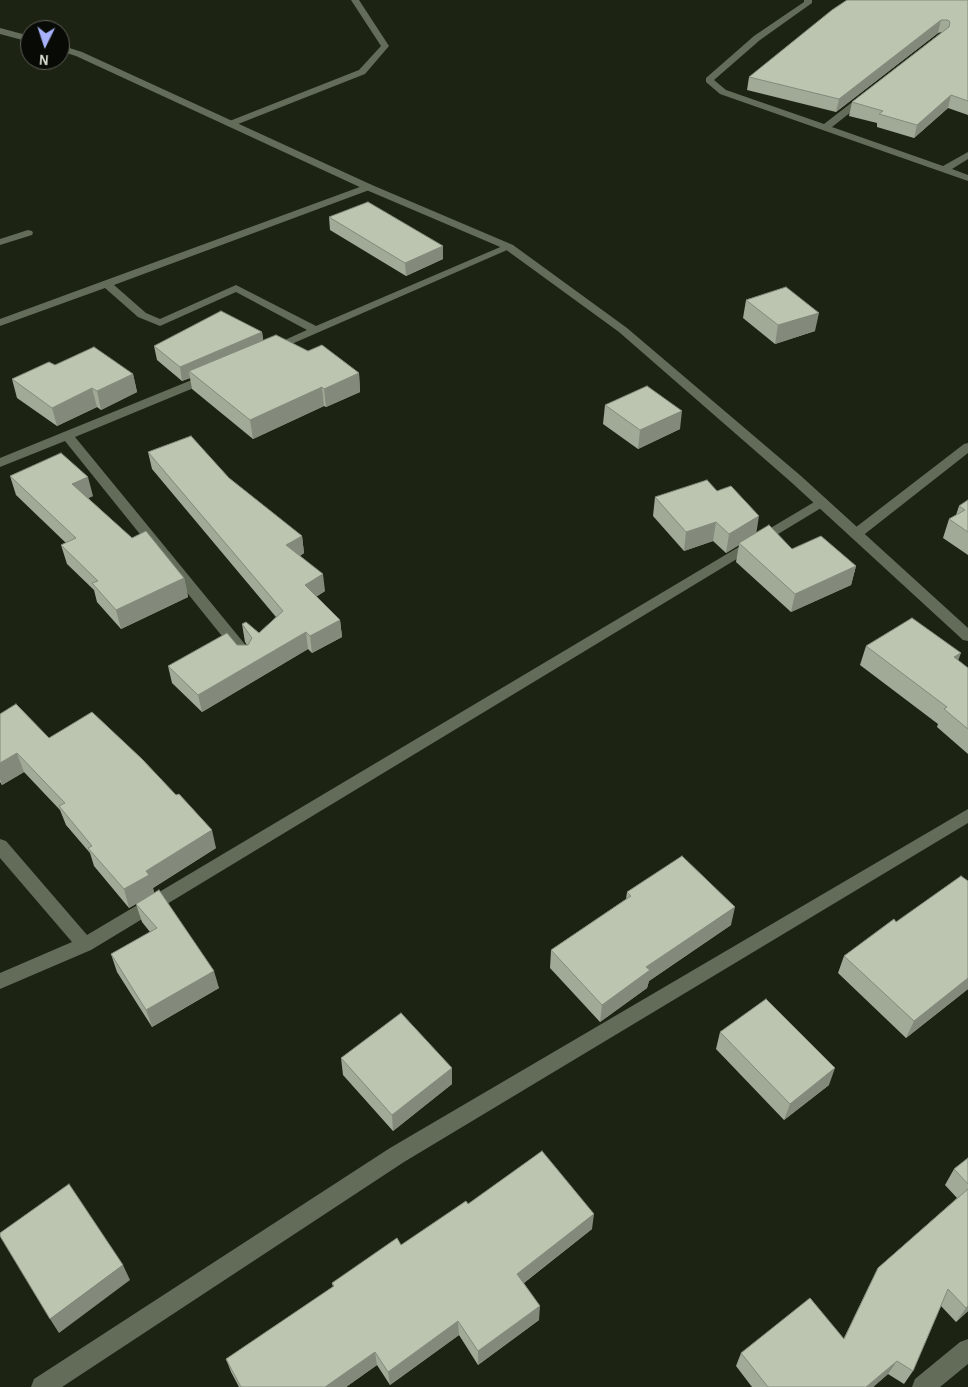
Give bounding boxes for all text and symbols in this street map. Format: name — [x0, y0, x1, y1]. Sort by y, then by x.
north arrow — [20, 20, 70, 70]
text: N — [39, 52, 49, 66]

